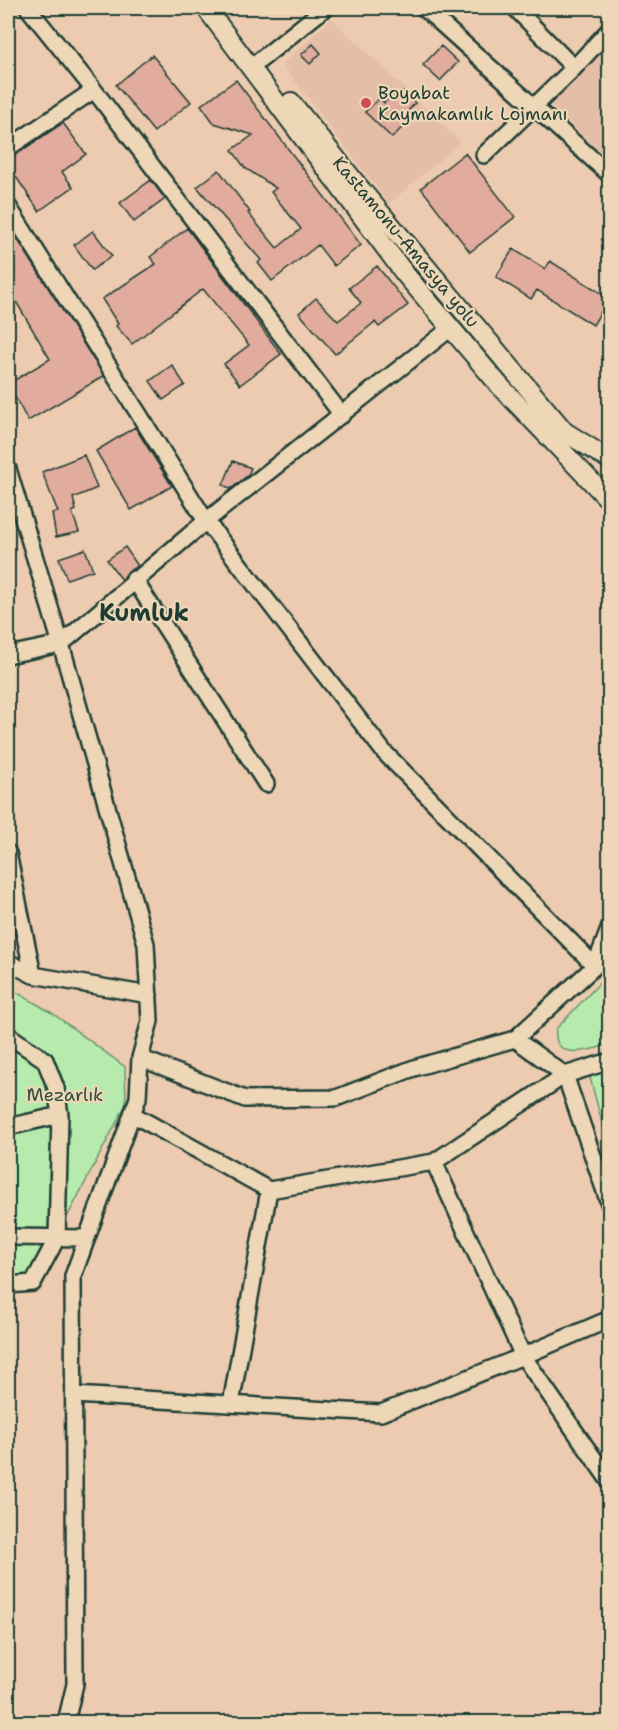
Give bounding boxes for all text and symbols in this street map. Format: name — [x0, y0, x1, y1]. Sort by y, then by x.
place label: Boyabat Kaymakamlık Lojmanı — [378, 81, 568, 126]
marker: Boyabat Kaymakamlık Lojmanı — [359, 96, 373, 110]
street label: Kastamonu-Amasya yolu — [327, 151, 485, 333]
district label: Kumluk — [99, 597, 189, 629]
park label: Mezarlık — [27, 1083, 103, 1107]

